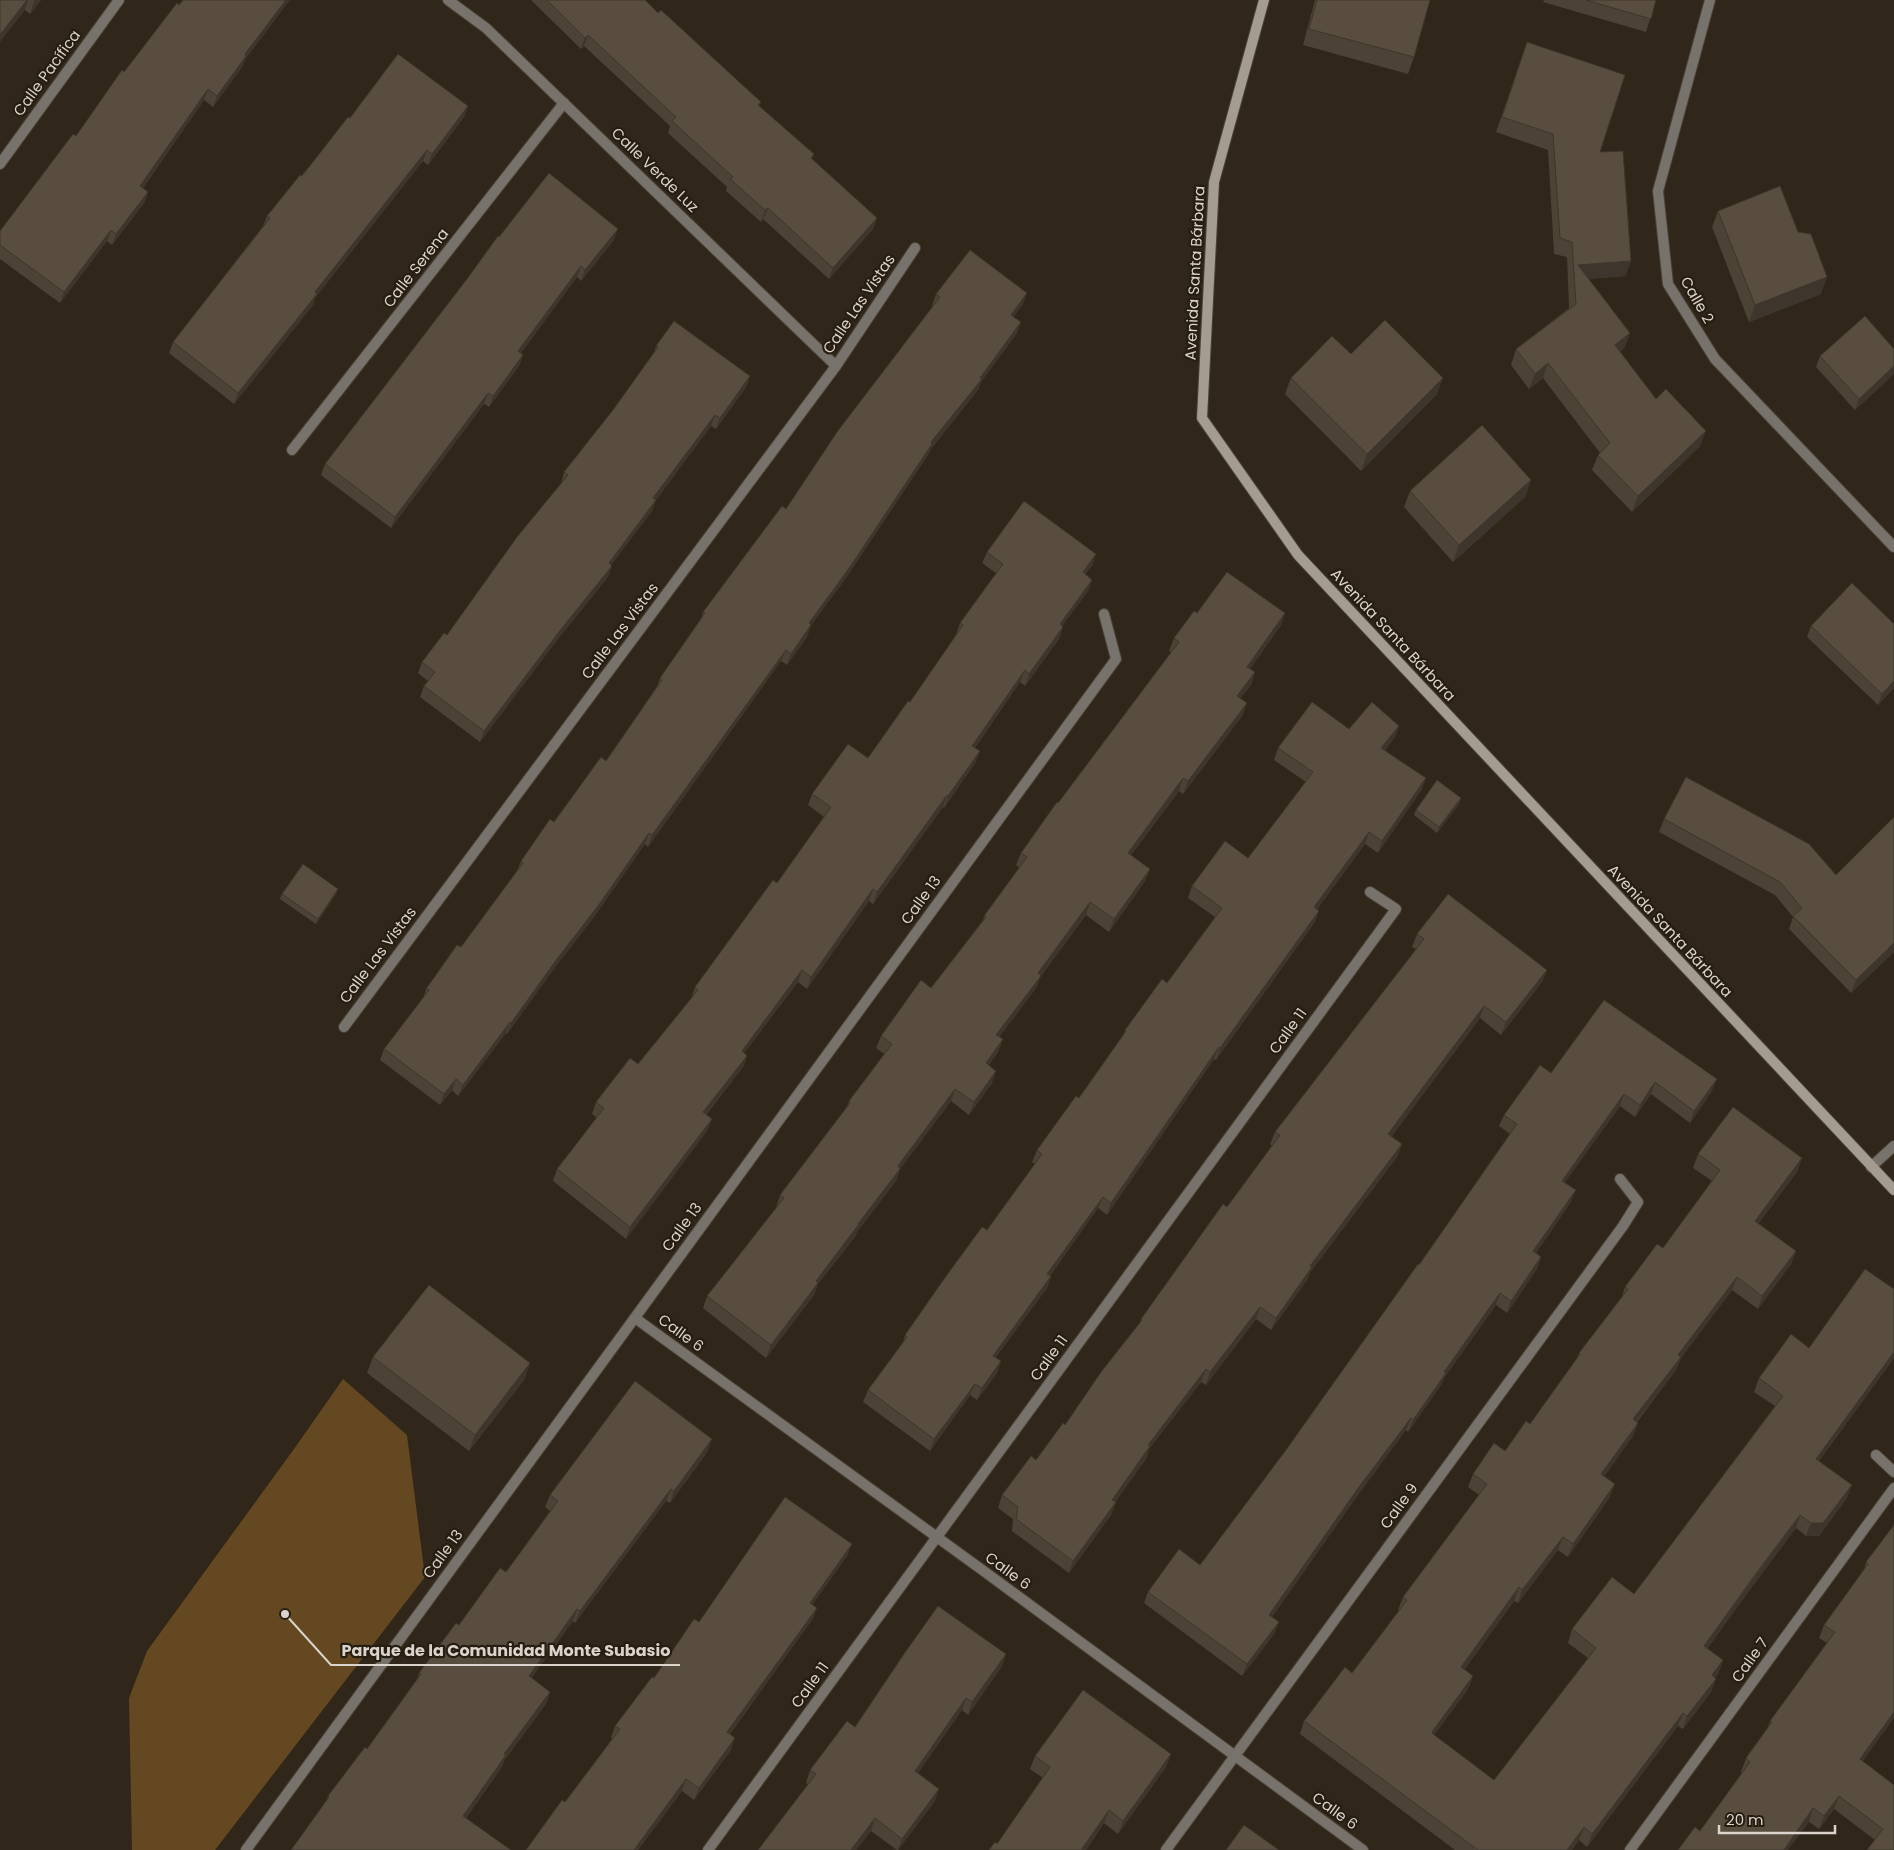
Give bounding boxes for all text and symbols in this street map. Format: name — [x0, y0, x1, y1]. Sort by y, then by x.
street label: Calle Pacífica — [8, 25, 85, 120]
street label: Calle Verde Luz — [607, 123, 704, 217]
street label: Avenida Santa Bárbara — [1179, 185, 1210, 361]
street label: Calle Serena — [378, 224, 453, 312]
street label: Calle Las Vistas — [817, 250, 900, 358]
street label: Calle 2 — [1676, 272, 1719, 327]
street label: Avenida Santa Bárbara — [1326, 564, 1461, 706]
street label: Calle Las Vistas — [576, 578, 663, 683]
street label: Avenida Santa Bárbara — [1603, 860, 1738, 1002]
street label: Calle 13 — [896, 871, 946, 929]
street label: Calle Las Vistas — [334, 902, 421, 1007]
street label: Calle 11 — [1264, 1003, 1311, 1058]
street label: Calle 13 — [657, 1198, 707, 1256]
street label: Calle 6 — [654, 1309, 708, 1356]
street label: Calle 11 — [1025, 1330, 1072, 1385]
street label: Calle 9 — [1375, 1479, 1422, 1533]
street label: Calle 13 — [418, 1525, 468, 1583]
street label: Calle 6 — [981, 1547, 1035, 1594]
street label: Calle 7 — [1726, 1633, 1773, 1686]
callout: Parque de la Comunidad Monte Subasio — [331, 1634, 680, 1665]
text: Parque de la Comunidad Monte Subasio — [342, 1639, 670, 1662]
street label: Calle 11 — [786, 1657, 833, 1712]
street label: Calle 6 — [1308, 1787, 1362, 1834]
scale bar — [1719, 1802, 1835, 1834]
text: 20 m — [1726, 1809, 1764, 1830]

